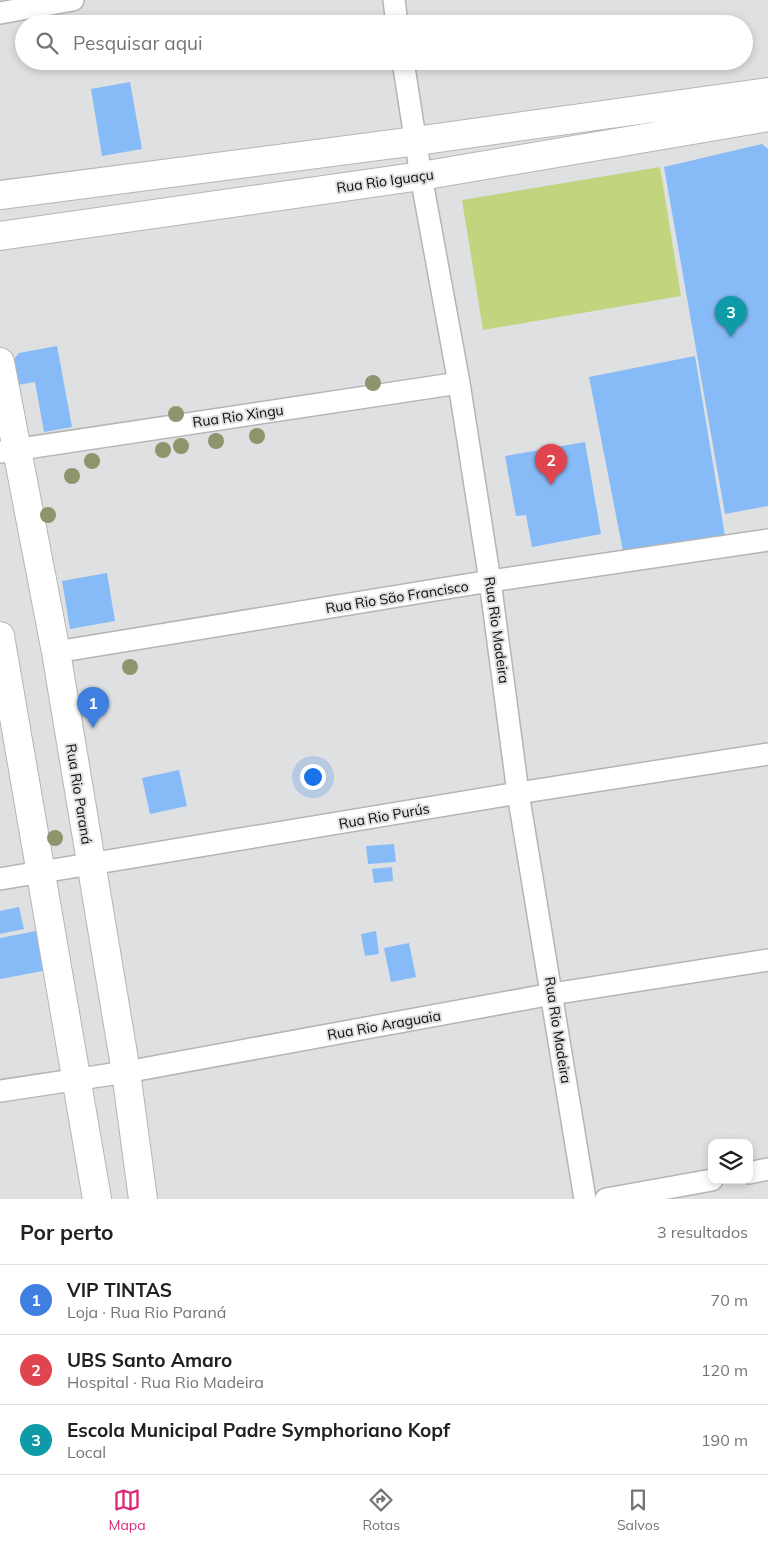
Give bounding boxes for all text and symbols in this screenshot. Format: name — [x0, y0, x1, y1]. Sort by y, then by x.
search box — [15, 15, 753, 70]
icon: search — [33, 29, 61, 57]
text: Pesquisar aqui — [73, 31, 203, 55]
street label: Rua Rio Iguaçu — [335, 165, 435, 197]
pin: 3 — [715, 296, 747, 337]
street label: Rua Rio Xingu — [191, 401, 285, 431]
pin: 2 — [535, 444, 567, 485]
street label: Rua Rio Madeira — [481, 575, 513, 685]
street label: Rua Rio São Francisco — [324, 577, 470, 617]
pin: 1 — [77, 687, 109, 728]
street label: Rua Rio Paraná — [62, 742, 96, 846]
your location — [300, 764, 326, 790]
street label: Rua Rio Purús — [337, 799, 431, 833]
street label: Rua Rio Madeira — [541, 975, 575, 1085]
street label: Rua Rio Araguaia — [326, 1006, 442, 1044]
map controls — [708, 1139, 753, 1184]
button: layers — [708, 1139, 753, 1184]
text: Por perto — [20, 1219, 114, 1245]
text: 3 resultados — [657, 1222, 748, 1242]
text: VIP TINTAS — [67, 1278, 172, 1302]
text: 1 — [31, 1290, 41, 1310]
text: 70 m — [711, 1290, 748, 1310]
text: Loja · Rua Rio Paraná — [67, 1302, 226, 1322]
text: UBS Santo Amaro — [67, 1348, 232, 1372]
text: 2 — [31, 1360, 41, 1380]
text: 120 m — [701, 1360, 748, 1380]
text: Hospital · Rua Rio Madeira — [67, 1372, 264, 1392]
text: Escola Municipal Padre Symphoriano Kopf — [67, 1418, 450, 1442]
text: 3 — [31, 1430, 41, 1450]
text: 190 m — [701, 1430, 748, 1450]
text: Local — [67, 1442, 106, 1462]
tab: Mapa — [108, 1486, 146, 1534]
tab: Rotas — [362, 1486, 400, 1534]
tab: Salvos — [617, 1486, 660, 1534]

